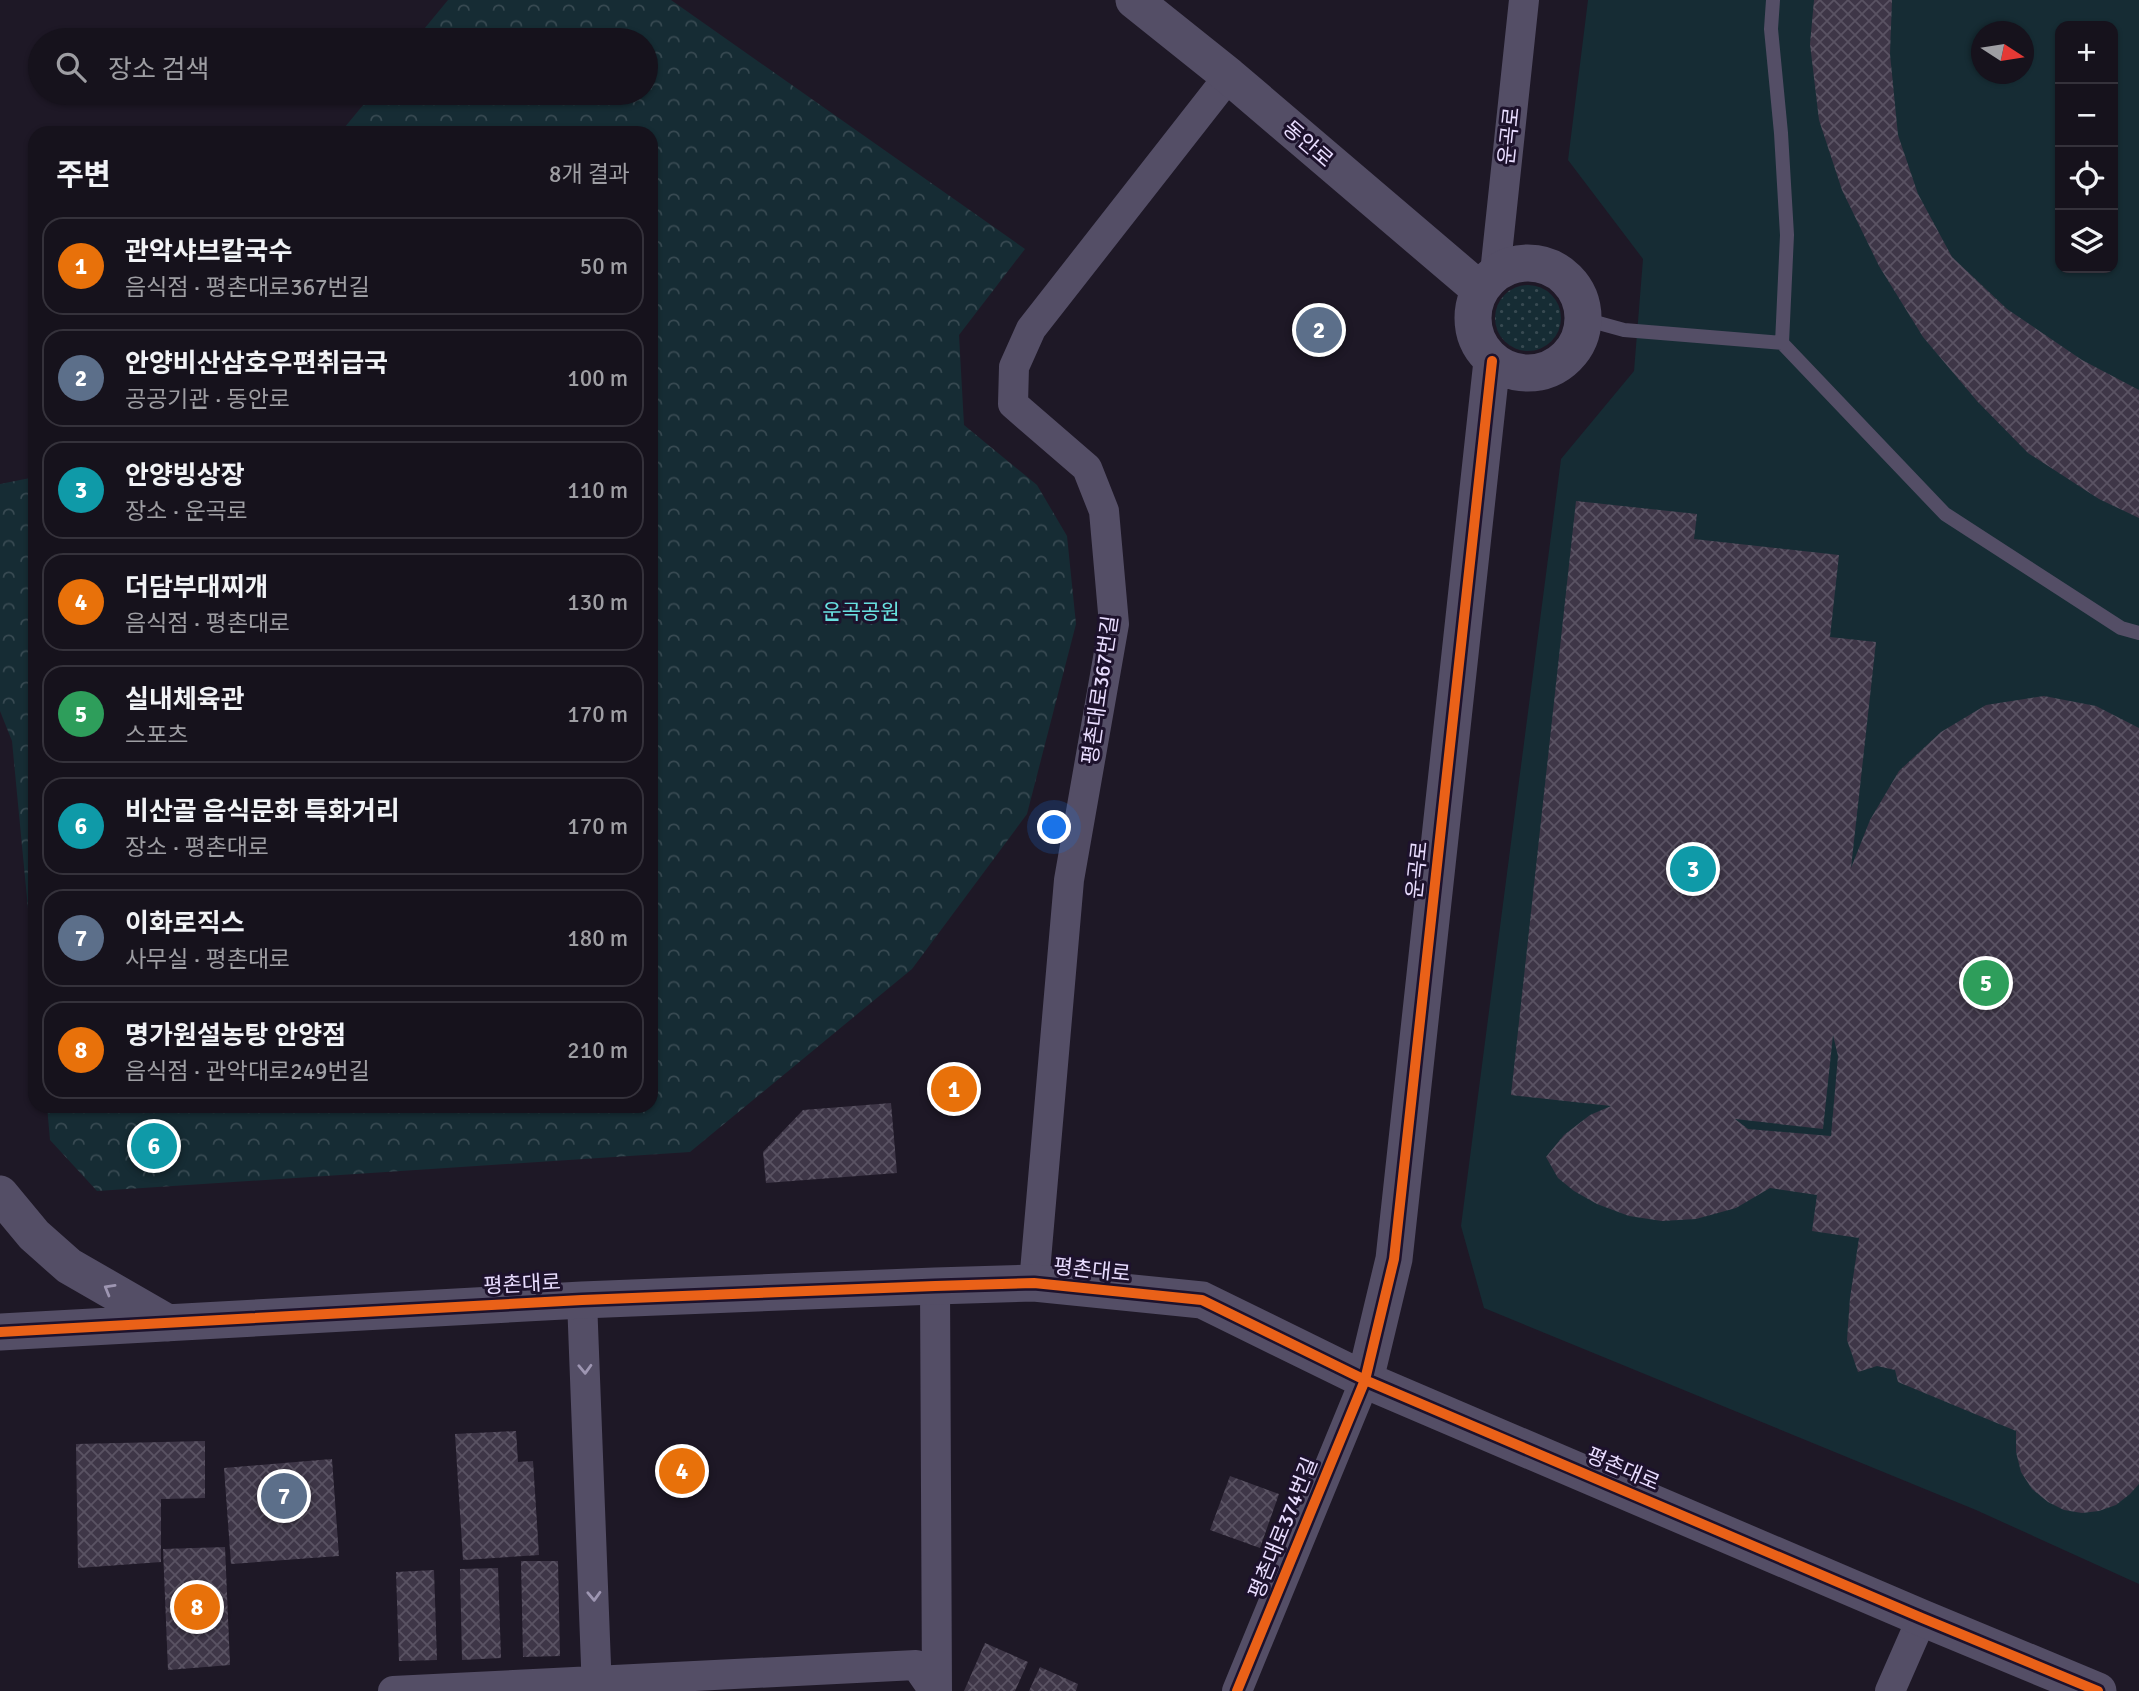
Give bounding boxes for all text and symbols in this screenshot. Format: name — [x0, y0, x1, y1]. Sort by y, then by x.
north arrow — [1971, 21, 2034, 84]
map controls — [2055, 21, 2118, 273]
button: + — [2055, 21, 2118, 84]
search box — [28, 28, 658, 105]
icon: search — [52, 48, 90, 86]
text: 장소 검색 — [108, 54, 209, 86]
button: − — [2055, 84, 2118, 147]
street label: 운곡로 — [1493, 106, 1525, 166]
street label: 동안로 — [1278, 115, 1338, 173]
button: locate — [2055, 147, 2118, 210]
text: 주변 — [56, 157, 111, 194]
text: 8개 결과 — [549, 160, 630, 189]
button: layers — [2055, 210, 2118, 273]
text: 관악샤브칼국수 — [125, 236, 292, 268]
text: 1 — [75, 252, 87, 281]
text: 50 m — [580, 252, 628, 281]
text: 음식점 · 평촌대로367번길 — [125, 273, 370, 302]
pin: 2 — [1296, 304, 1342, 356]
text: 안양비산삼호우편취급국 — [125, 348, 388, 380]
text: 2 — [75, 364, 87, 393]
text: 100 m — [567, 364, 628, 393]
text: 공공기관 · 동안로 — [125, 385, 290, 414]
text: 안양빙상장 — [125, 460, 245, 492]
text: 3 — [75, 476, 87, 505]
text: 110 m — [567, 476, 628, 505]
text: 장소 · 운곡로 — [125, 497, 248, 526]
text: 더담부대찌개 — [125, 572, 269, 604]
text: 4 — [75, 588, 87, 617]
text: 130 m — [567, 588, 628, 617]
park label: 운곡공원 — [822, 599, 900, 625]
text: 음식점 · 평촌대로 — [125, 609, 290, 638]
street label: 평촌대로367번길 — [1077, 614, 1123, 766]
text: 실내체육관 — [125, 684, 245, 716]
text: 5 — [75, 700, 87, 729]
text: 170 m — [567, 700, 628, 729]
text: 스포츠 — [125, 721, 188, 750]
text: 비산골 음식문화 특화거리 — [125, 796, 400, 828]
your location — [1037, 810, 1071, 844]
text: 6 — [75, 812, 87, 841]
text: 170 m — [567, 812, 628, 841]
text: 장소 · 평촌대로 — [125, 833, 269, 862]
street label: 운곡로 — [1401, 840, 1433, 900]
pin: 3 — [1670, 843, 1716, 895]
text: 이화로직스 — [125, 908, 245, 940]
text: 7 — [75, 924, 87, 953]
text: 180 m — [567, 924, 628, 953]
text: 사무실 · 평촌대로 — [125, 945, 290, 974]
pin: 5 — [1963, 957, 2009, 1009]
text: 명가원설농탕 안양점 — [125, 1020, 346, 1052]
text: 8 — [75, 1036, 87, 1065]
text: 210 m — [567, 1036, 628, 1065]
text: 음식점 · 관악대로249번길 — [125, 1057, 370, 1086]
pin: 1 — [931, 1063, 977, 1115]
pin: 6 — [131, 1120, 177, 1172]
street label: 평촌대로 — [1052, 1253, 1132, 1287]
street label: 평촌대로 — [483, 1269, 561, 1299]
one-way arrow — [103, 1284, 116, 1297]
one-way arrow — [577, 1363, 592, 1374]
street label: 평촌대로 — [1582, 1442, 1664, 1496]
pin: 4 — [659, 1445, 705, 1497]
street label: 평촌대로374번길 — [1243, 1454, 1323, 1602]
pin: 7 — [261, 1470, 307, 1522]
pin: 8 — [174, 1581, 220, 1633]
one-way arrow — [586, 1591, 601, 1602]

